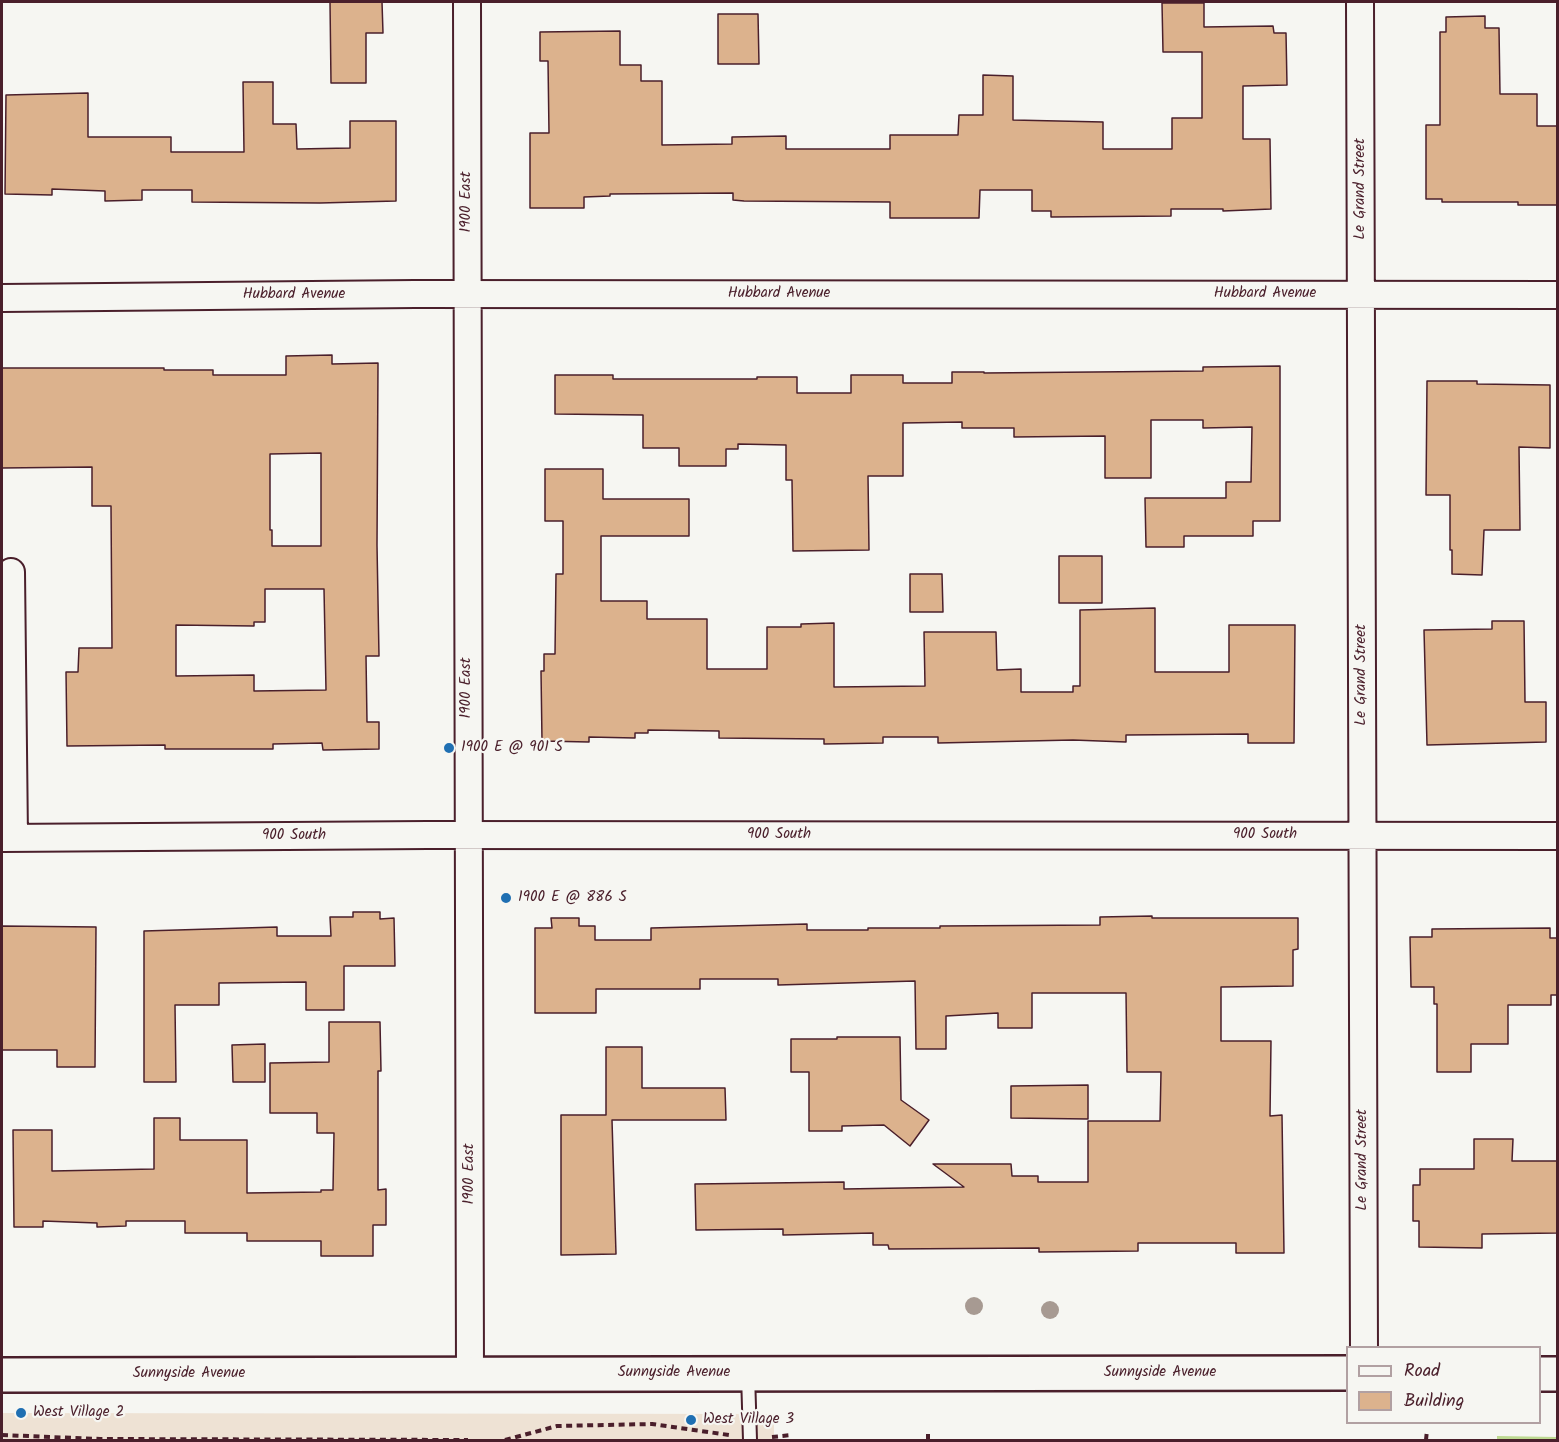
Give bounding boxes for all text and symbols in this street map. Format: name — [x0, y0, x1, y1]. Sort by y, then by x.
street label: Le Grand Street — [1352, 138, 1370, 240]
street label: 1900 East — [458, 171, 476, 233]
street label: Hubbard Avenue — [728, 285, 830, 303]
street label: Hubbard Avenue — [1214, 285, 1316, 303]
street label: Hubbard Avenue — [243, 286, 345, 304]
street label: Le Grand Street — [1353, 624, 1371, 726]
street label: 1900 East — [458, 657, 476, 719]
place label: 1900 E @ 901 S — [461, 739, 563, 757]
marker: 1900 E @ 901 S — [442, 741, 456, 755]
street label: 900 South — [747, 826, 811, 844]
street label: 900 South — [1233, 826, 1297, 844]
street label: 900 South — [262, 827, 326, 845]
place label: 1900 E @ 886 S — [518, 889, 627, 907]
marker: 1900 E @ 886 S — [499, 891, 513, 905]
street label: Le Grand Street — [1354, 1109, 1372, 1211]
street label: 1900 East — [461, 1143, 479, 1205]
legend — [1346, 1346, 1541, 1424]
text: Road — [1404, 1357, 1440, 1386]
street label: Sunnyside Avenue — [618, 1364, 730, 1382]
street label: Sunnyside Avenue — [1104, 1364, 1216, 1382]
street label: Sunnyside Avenue — [133, 1365, 245, 1383]
text: Building — [1404, 1387, 1464, 1416]
place label: West Village 2 — [33, 1404, 124, 1422]
marker: West Village 2 — [14, 1406, 28, 1420]
place label: West Village 3 — [703, 1411, 794, 1429]
marker: West Village 3 — [684, 1413, 698, 1427]

